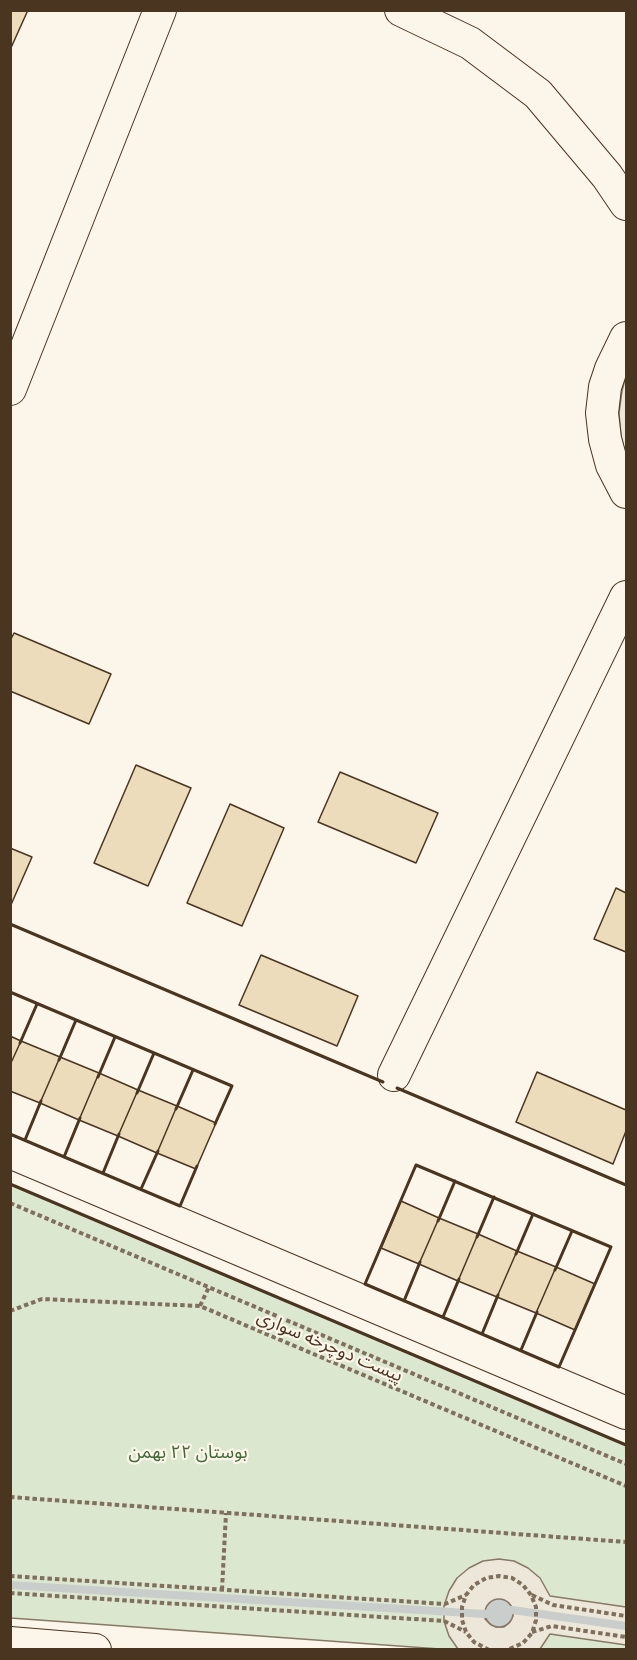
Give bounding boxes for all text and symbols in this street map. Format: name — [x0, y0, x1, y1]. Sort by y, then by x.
street label: پیست دوچرخه سواری — [254, 1305, 406, 1387]
park label: بوستان ۲۲ بهمن — [128, 1441, 248, 1463]

